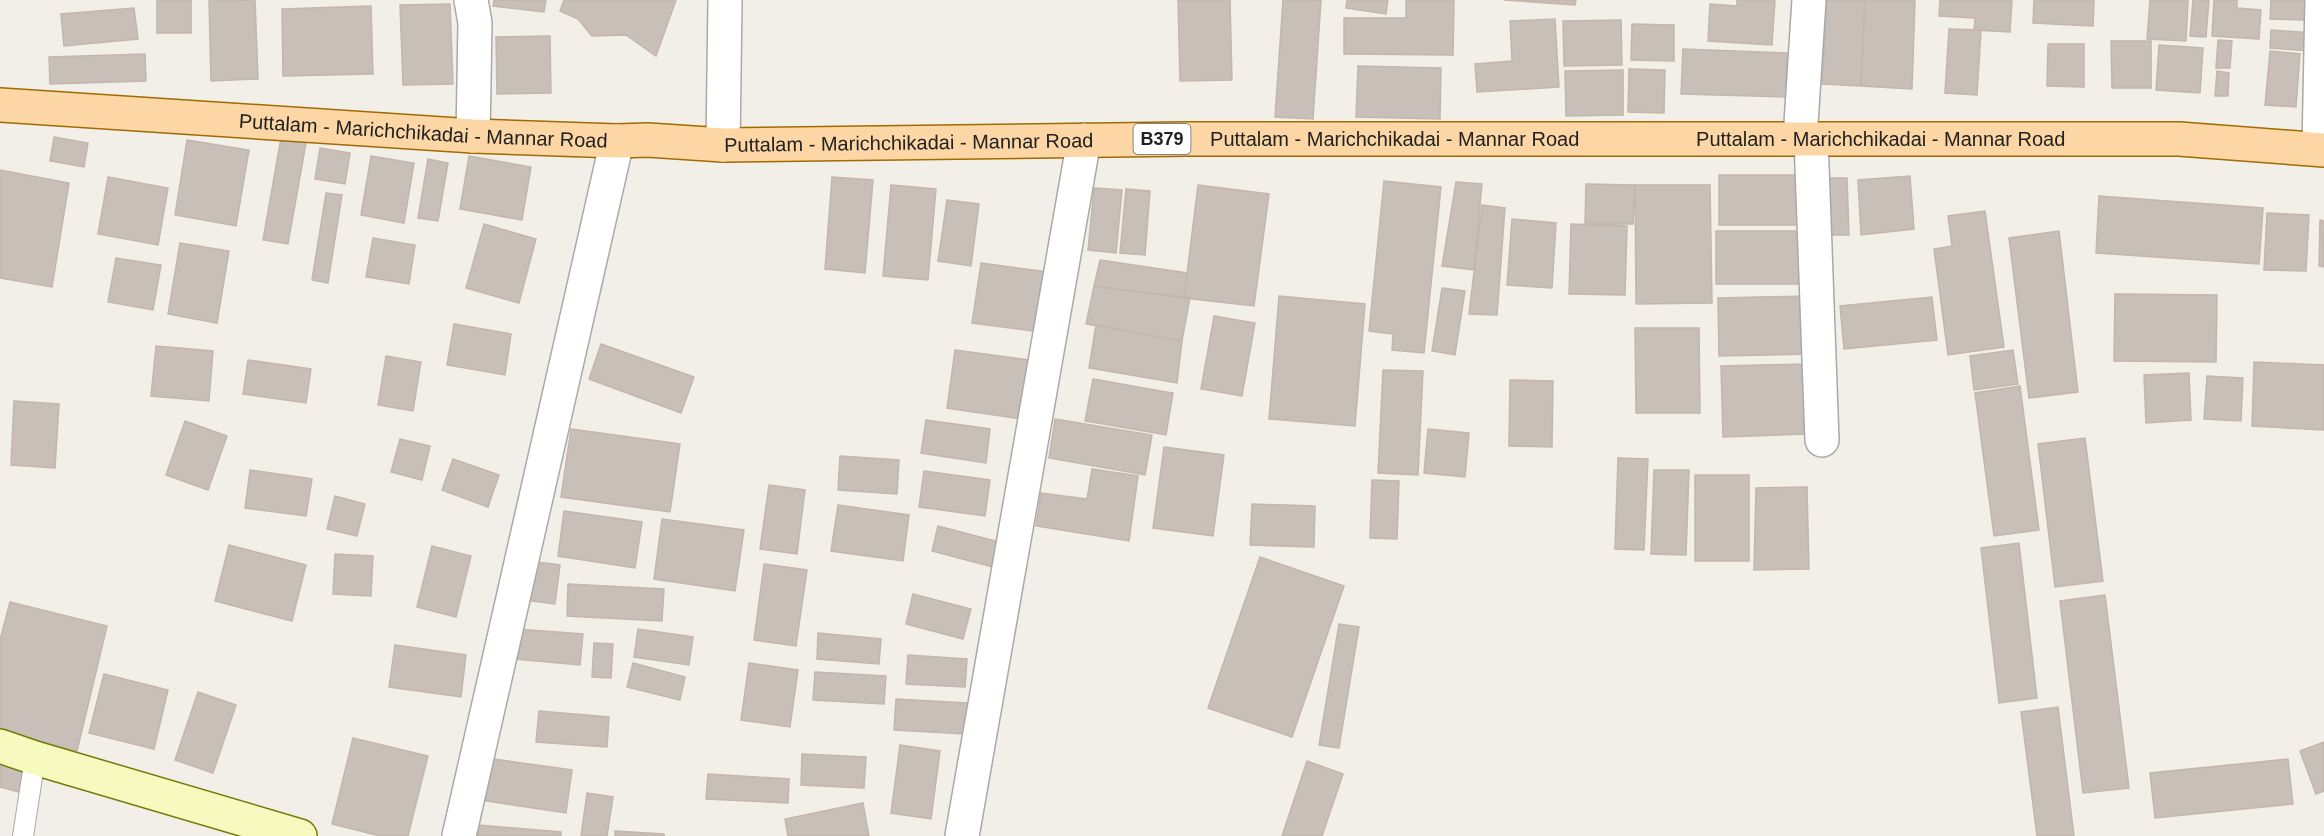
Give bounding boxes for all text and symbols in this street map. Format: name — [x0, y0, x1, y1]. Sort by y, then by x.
street label: Puttalam - Marichchikadai - Mannar Road — [238, 110, 608, 152]
road number: B379 — [1134, 124, 1190, 154]
street label: Puttalam - Marichchikadai - Mannar Road — [1210, 128, 1579, 150]
street label: Puttalam - Marichchikadai - Mannar Road — [1696, 128, 2065, 150]
street label: Puttalam - Marichchikadai - Mannar Road — [724, 129, 1093, 156]

